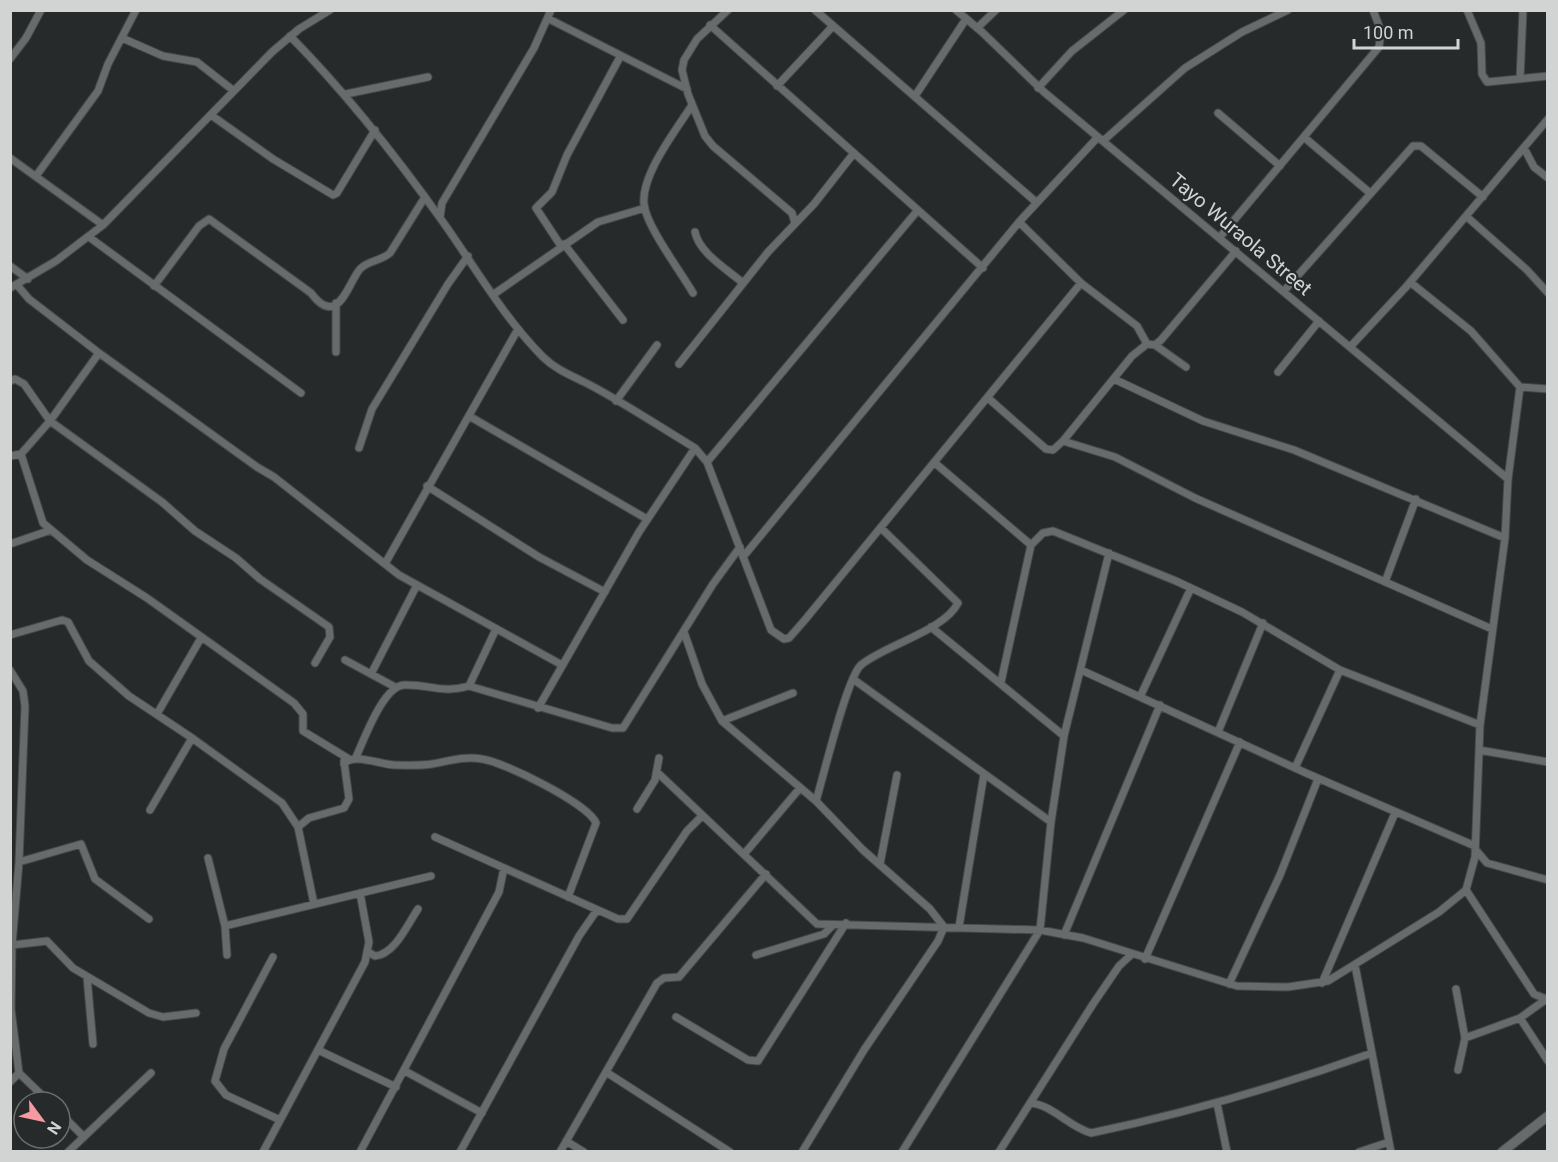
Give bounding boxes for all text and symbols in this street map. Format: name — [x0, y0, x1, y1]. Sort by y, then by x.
scale bar — [1354, 12, 1458, 50]
text: 100 m — [1363, 22, 1414, 43]
street label: Tayo Wuraola Street — [1165, 168, 1317, 300]
north arrow — [12, 1090, 72, 1150]
text: N — [43, 1118, 65, 1138]

